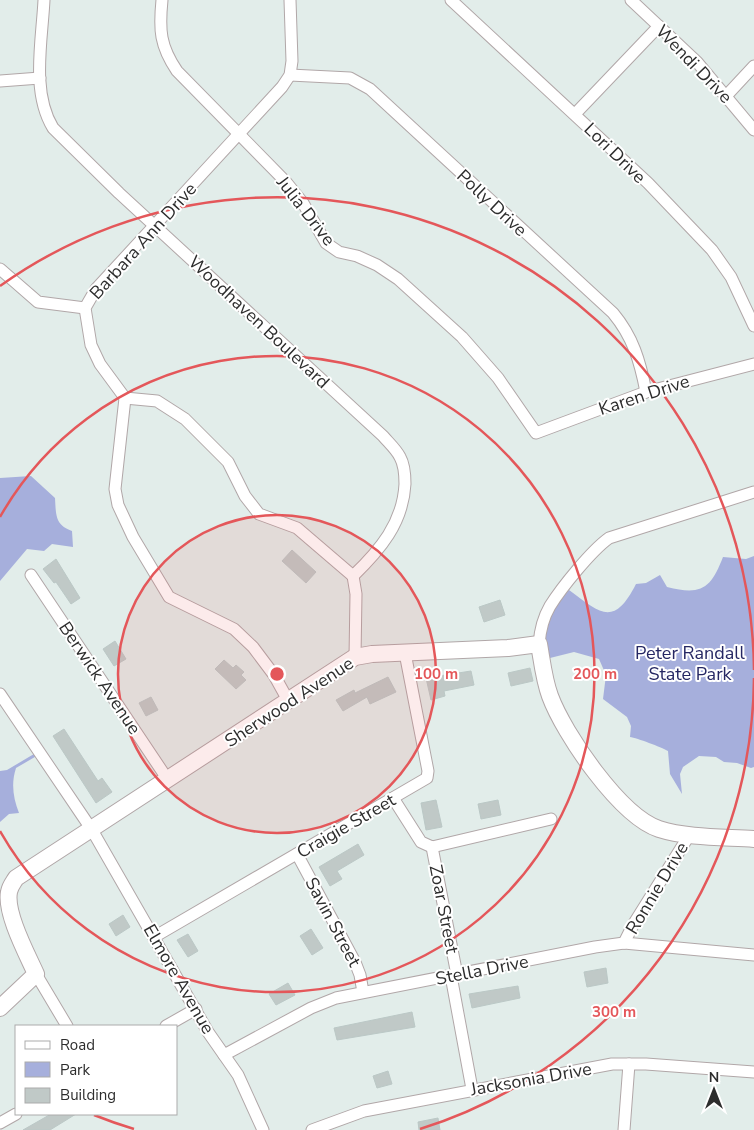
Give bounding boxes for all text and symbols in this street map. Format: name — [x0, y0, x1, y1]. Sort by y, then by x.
street label: Wendi Drive — [650, 20, 738, 108]
street label: Lori Drive — [579, 117, 651, 189]
street label: Polly Drive — [452, 164, 532, 242]
street label: Julia Drive — [271, 170, 341, 251]
street label: Barbara Ann Drive — [84, 177, 202, 305]
street label: Woodhaven Boulevard — [183, 250, 335, 394]
street label: Karen Drive — [595, 369, 693, 421]
street label: Berwick Avenue — [53, 617, 147, 739]
park label: Peter Randall State Park — [635, 641, 746, 686]
street label: Sherwood Avenue — [220, 651, 358, 753]
text: 100 m — [414, 664, 458, 684]
text: 200 m — [573, 664, 617, 684]
centre of rings — [268, 665, 286, 683]
street label: Craigie Street — [292, 788, 400, 864]
street label: Ronnie Drive — [620, 838, 694, 938]
street label: Zoar Street — [424, 863, 465, 956]
street label: Savin Street — [299, 873, 367, 971]
street label: Elmore Avenue — [138, 920, 220, 1038]
street label: Stella Drive — [433, 949, 531, 991]
text: 300 m — [592, 1002, 636, 1022]
legend — [15, 1025, 178, 1115]
text: Road — [60, 1035, 95, 1055]
street label: Jacksonia Drive — [468, 1057, 593, 1102]
text: Park — [60, 1060, 90, 1080]
north arrow — [689, 1065, 739, 1115]
text: N — [709, 1068, 719, 1087]
text: Building — [60, 1085, 116, 1105]

